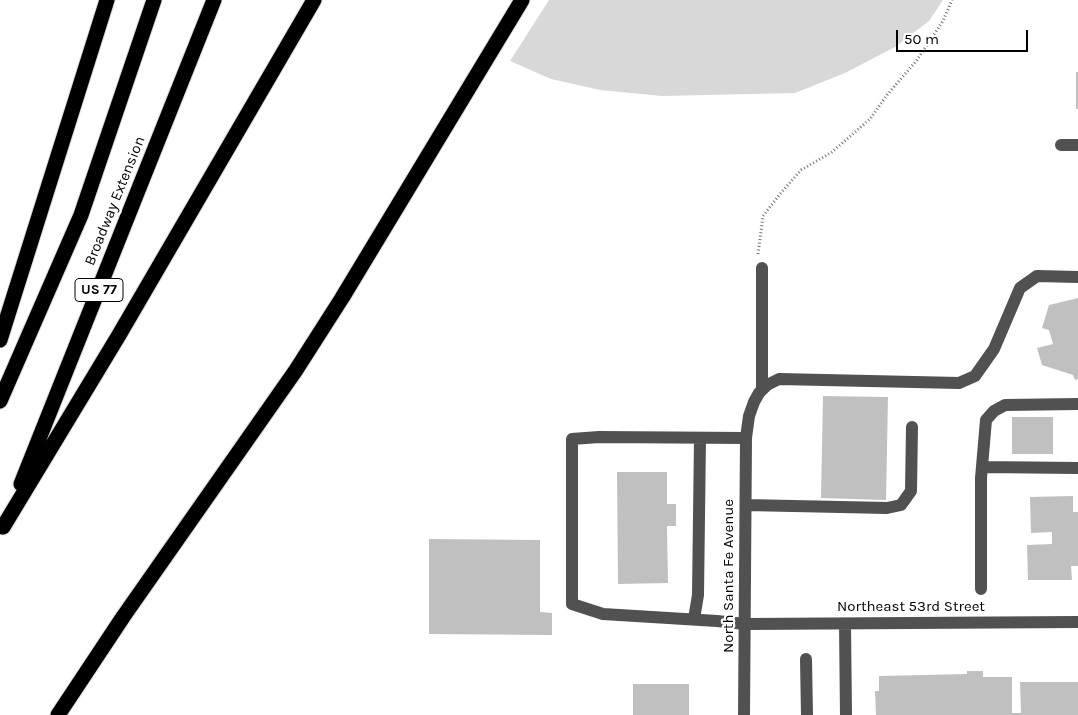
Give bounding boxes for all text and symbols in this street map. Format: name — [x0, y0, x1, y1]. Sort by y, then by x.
scale bar — [898, 20, 1030, 52]
text: 50 m — [904, 30, 939, 48]
street label: Broadway Extension — [81, 134, 149, 268]
road number: US 77 — [75, 278, 123, 302]
street label: North Santa Fe Avenue — [720, 499, 738, 653]
street label: Northeast 53rd Street — [837, 598, 985, 616]

